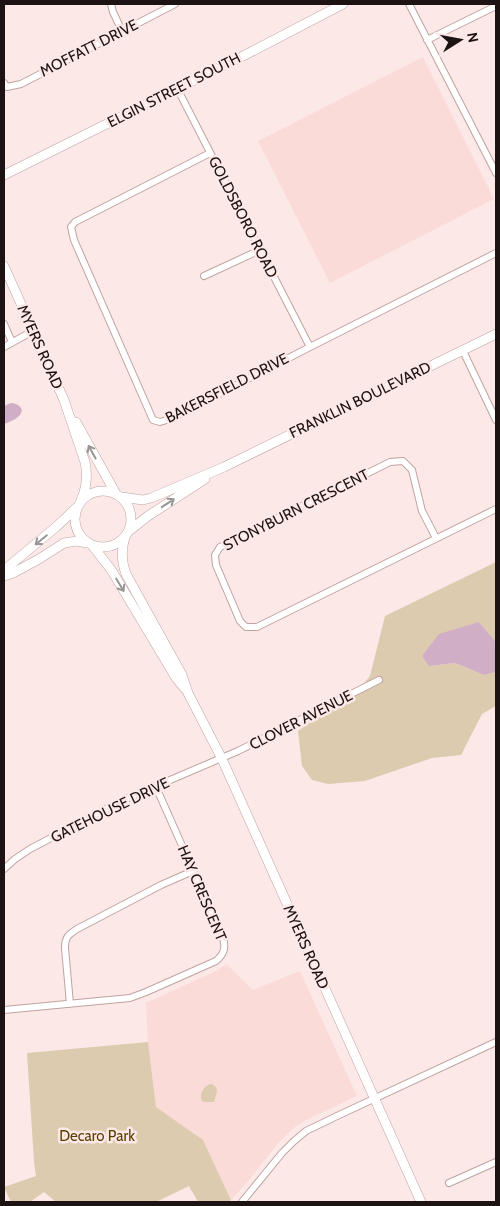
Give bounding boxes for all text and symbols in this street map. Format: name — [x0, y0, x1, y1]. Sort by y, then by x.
north arrow — [435, 15, 485, 65]
street label: MOFFATT DRIVE — [37, 16, 141, 80]
text: N — [463, 31, 483, 44]
street label: ELGIN STREET SOUTH — [104, 49, 244, 131]
street label: GOLDSBORO ROAD — [205, 153, 281, 281]
street label: MYERS ROAD — [13, 302, 67, 392]
street label: BAKERSFIELD DRIVE — [162, 349, 292, 427]
street label: FRANKLIN BOULEVARD — [286, 358, 434, 442]
one-way arrow — [87, 445, 97, 459]
street label: STONYBURN CRESCENT — [220, 465, 372, 555]
one-way arrow — [161, 498, 175, 508]
one-way arrow — [34, 535, 47, 546]
one-way arrow — [116, 577, 126, 591]
street label: CLOVER AVENUE — [246, 686, 356, 754]
street label: GATEHOUSE DRIVE — [48, 774, 172, 846]
street label: HAY CRESCENT — [174, 842, 230, 944]
street label: MYERS ROAD — [279, 902, 333, 992]
park label: Decaro Park — [59, 1127, 135, 1145]

